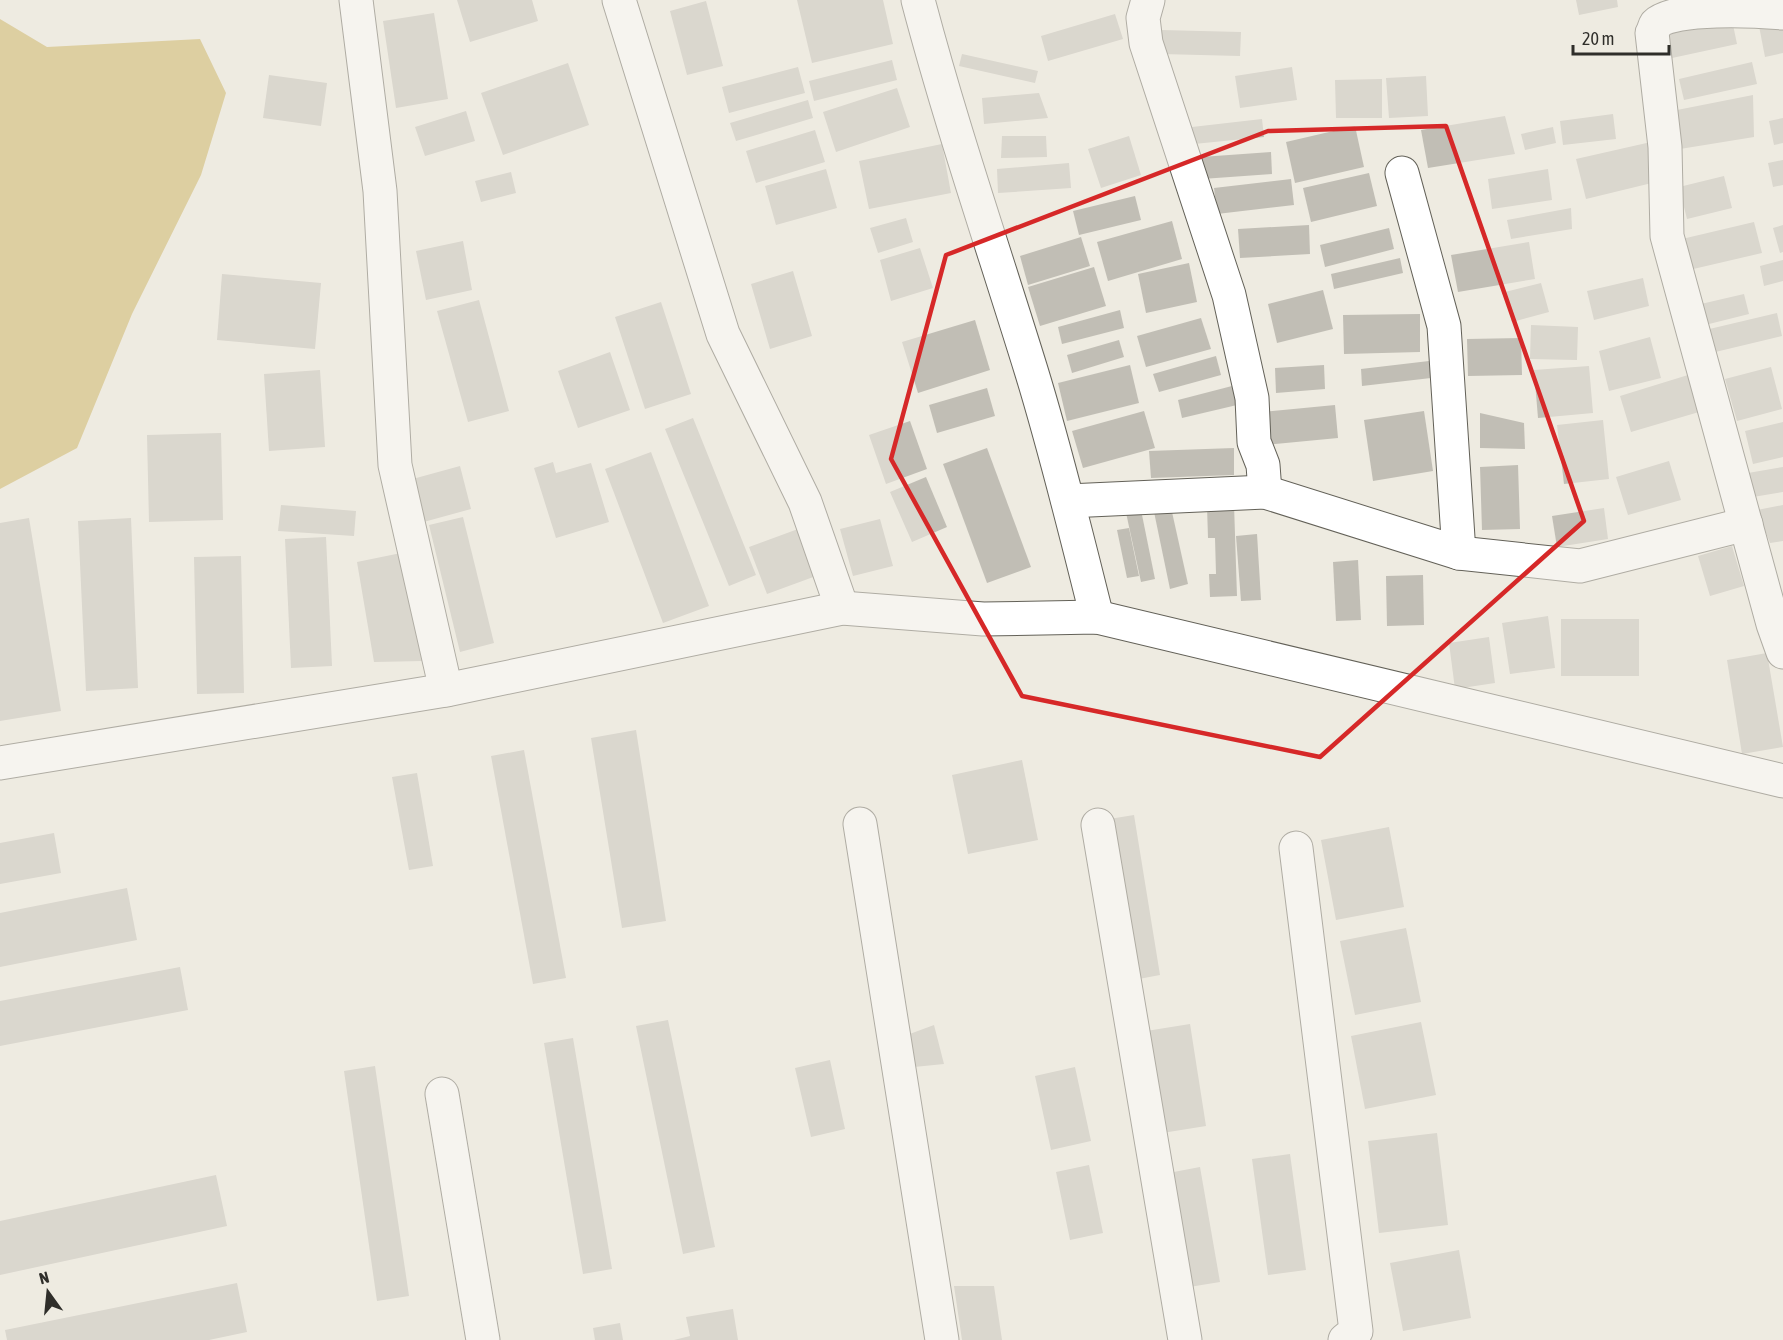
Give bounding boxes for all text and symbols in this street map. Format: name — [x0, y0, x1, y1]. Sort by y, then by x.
scale bar — [1573, 18, 1669, 56]
text: 20 m — [1582, 28, 1614, 49]
north arrow — [18, 1262, 78, 1322]
text: N — [37, 1268, 51, 1287]

